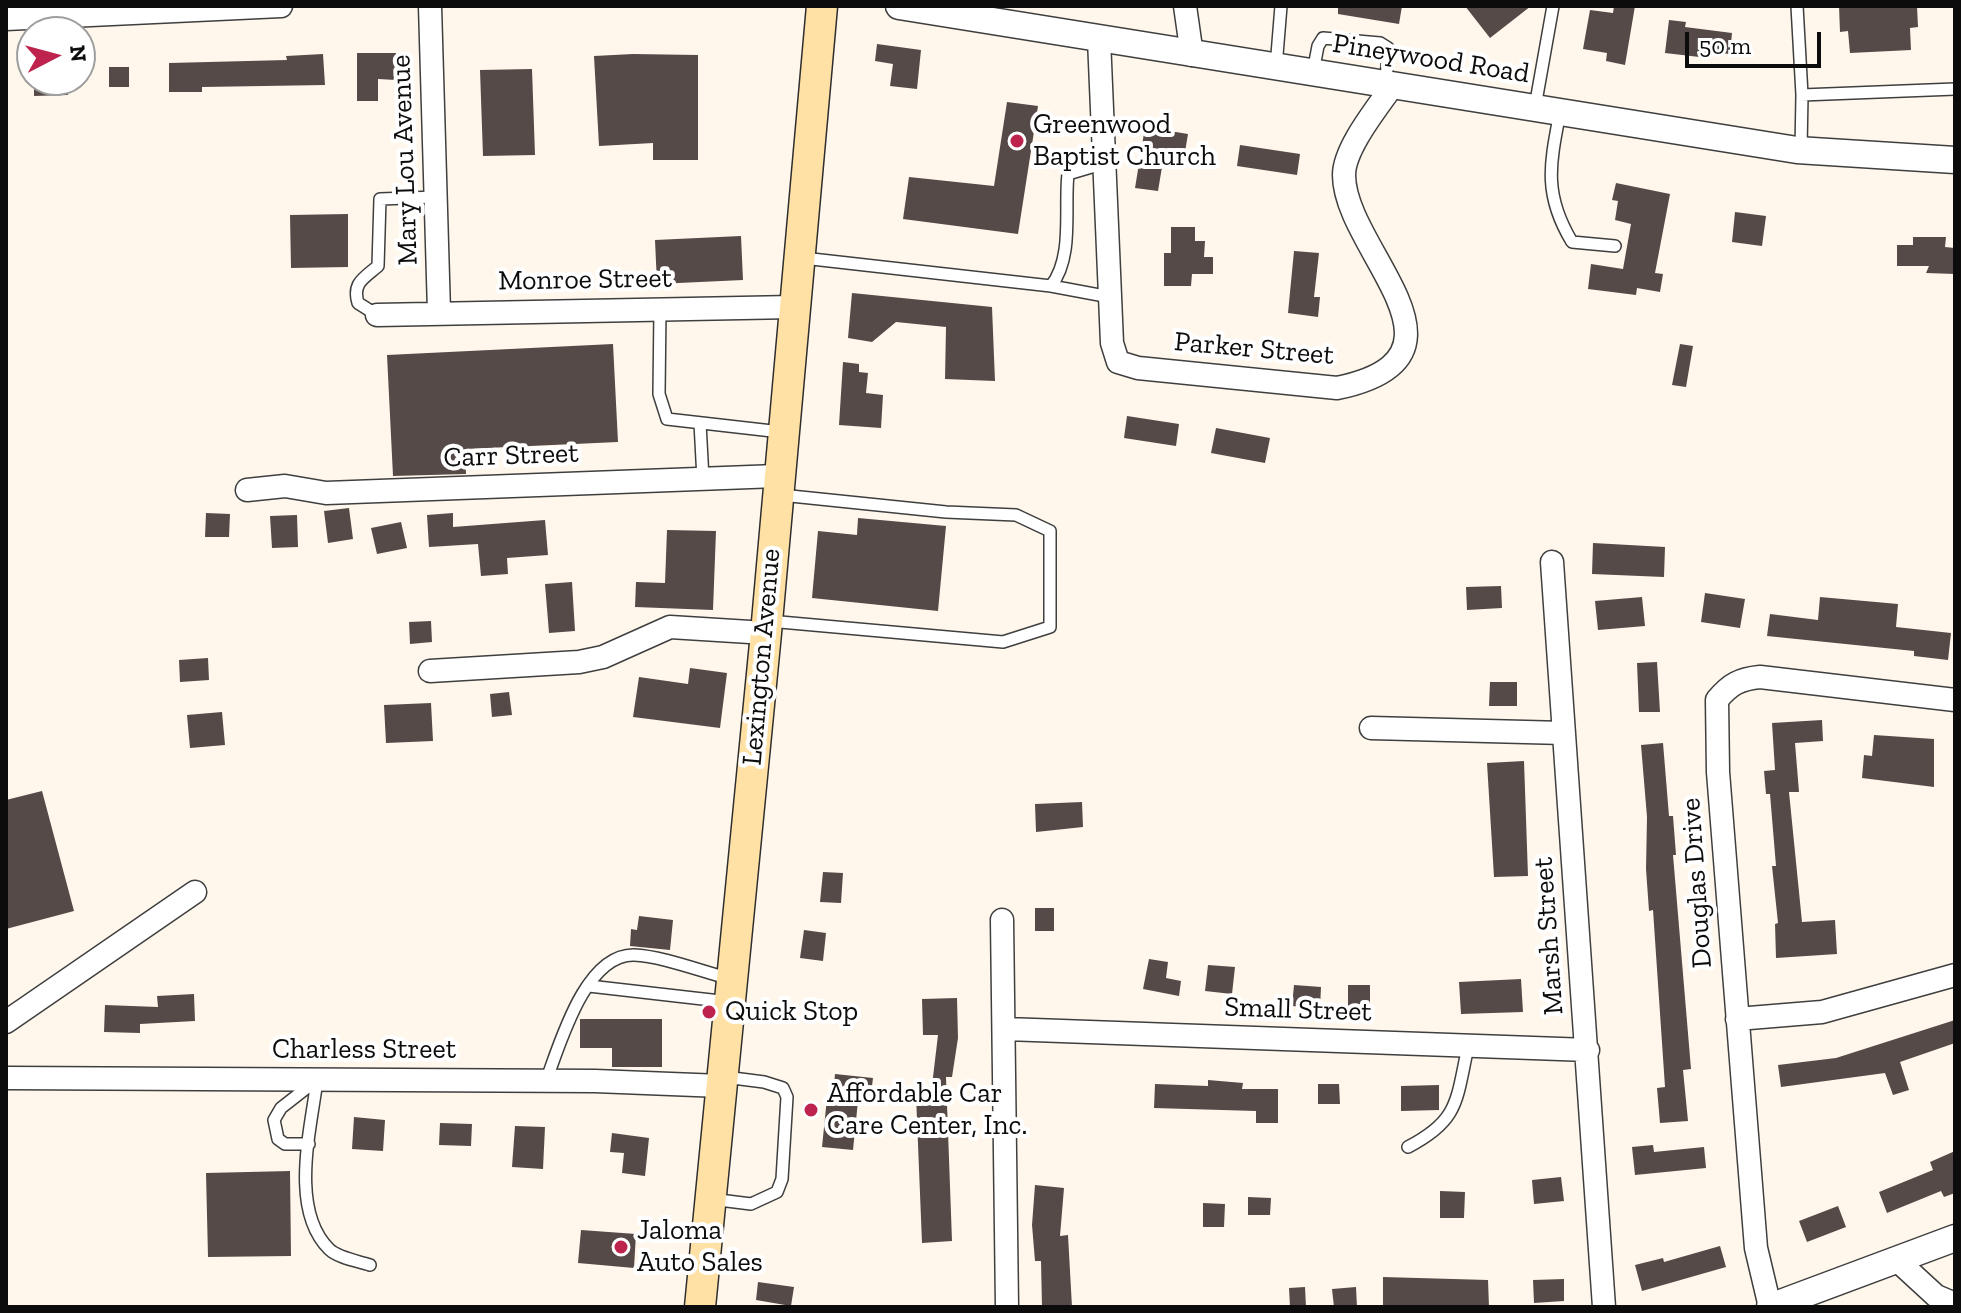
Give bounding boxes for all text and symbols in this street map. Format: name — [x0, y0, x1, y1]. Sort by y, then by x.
north arrow — [16, 16, 96, 96]
scale bar — [1689, 16, 1825, 66]
street label: Pineywood Road — [1330, 27, 1532, 91]
text: 50 m — [1699, 31, 1751, 60]
text: N — [64, 44, 93, 63]
street label: Mary Lou Avenue — [385, 54, 425, 266]
place label: Greenwood Baptist Church — [1033, 108, 1216, 174]
marker: Greenwood Baptist Church — [1008, 132, 1026, 150]
street label: Monroe Street — [498, 262, 672, 298]
street label: Parker Street — [1173, 325, 1335, 373]
street label: Carr Street — [443, 437, 579, 475]
street label: Lexington Avenue — [736, 547, 788, 767]
street label: Douglas Drive — [1674, 797, 1720, 969]
street label: Marsh Street — [1527, 856, 1571, 1016]
street label: Small Street — [1224, 991, 1372, 1029]
place label: Quick Stop — [725, 995, 858, 1029]
marker: Quick Stop — [700, 1003, 718, 1021]
street label: Charless Street — [272, 1033, 456, 1067]
place label: Affordable Car Care Center, Inc. — [827, 1077, 1027, 1143]
marker: Affordable Car Care Center, Inc. — [802, 1101, 820, 1119]
place label: Jaloma Auto Sales — [637, 1214, 763, 1280]
marker: Jaloma Auto Sales — [612, 1238, 630, 1256]

